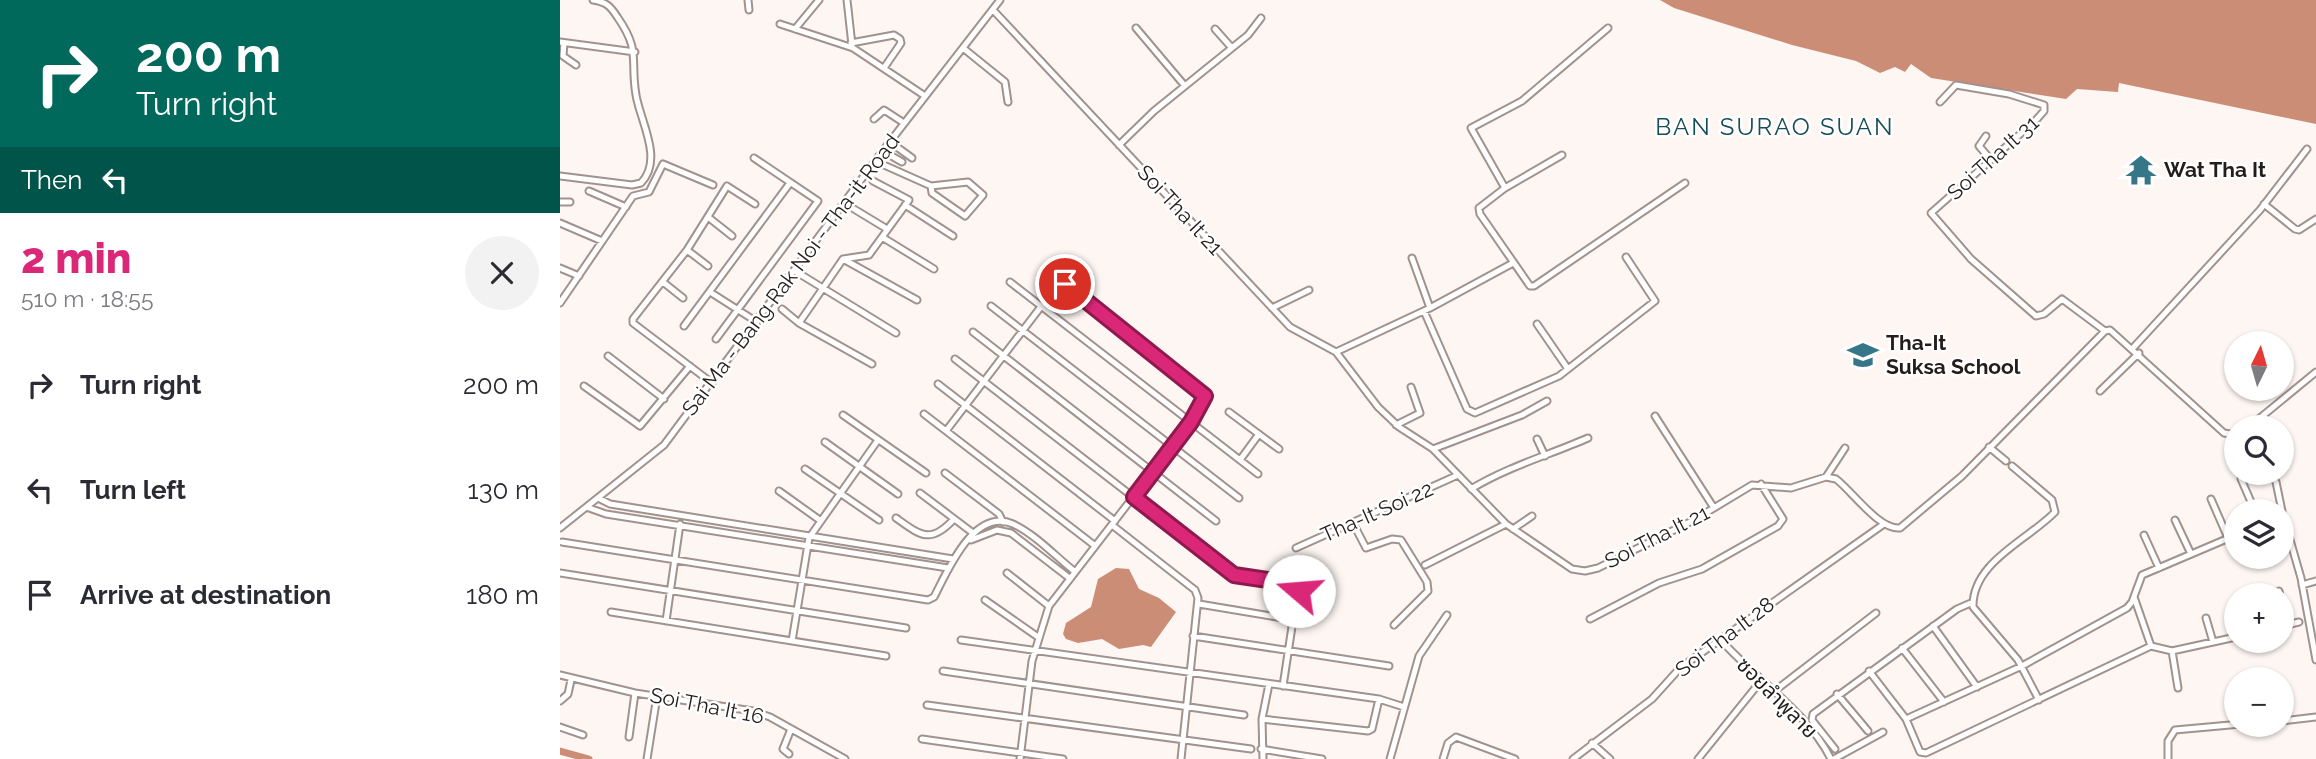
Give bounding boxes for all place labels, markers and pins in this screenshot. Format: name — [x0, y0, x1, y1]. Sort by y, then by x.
temple icon: Wat Tha It — [2124, 153, 2158, 187]
place label: Wat Tha It — [2164, 157, 2266, 182]
pin — [1035, 254, 1095, 314]
place label: Tha-It Suksa School — [1886, 330, 2021, 379]
school or university icon: Tha-It Suksa School — [1846, 338, 1880, 372]

